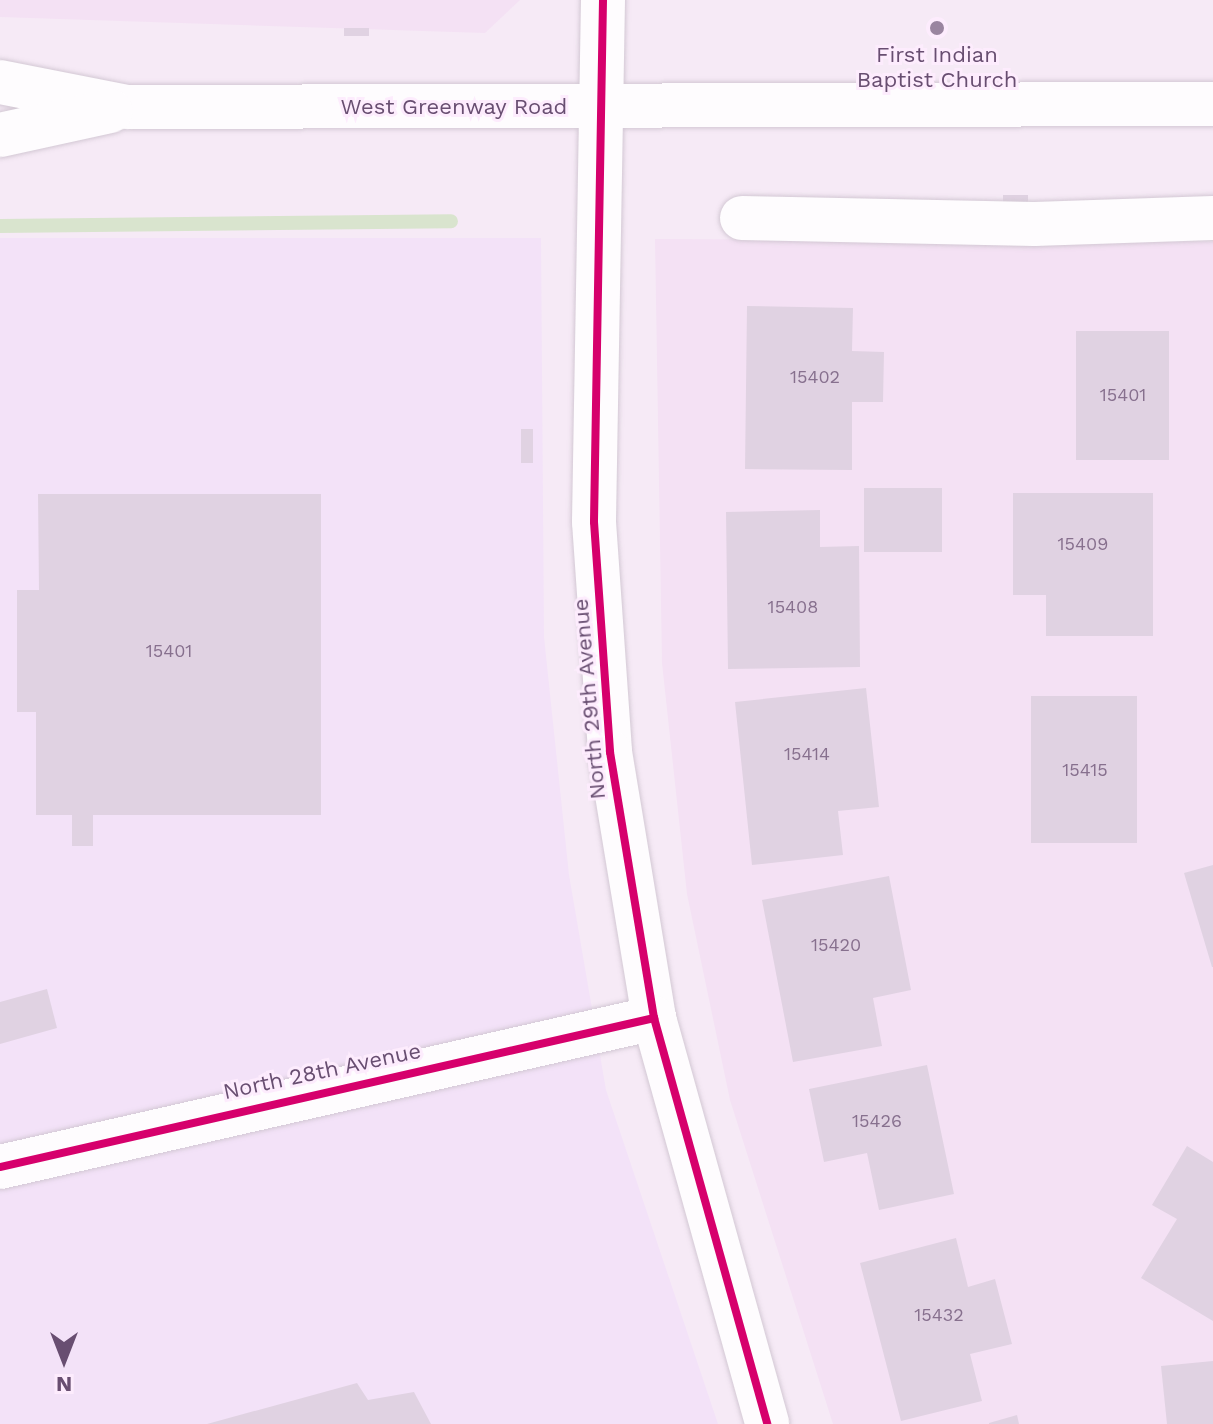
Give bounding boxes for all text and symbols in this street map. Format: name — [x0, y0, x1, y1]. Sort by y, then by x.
marker: First Indian Baptist Church — [928, 19, 946, 37]
place label: First Indian Baptist Church — [857, 41, 1017, 92]
street label: West Greenway Road — [340, 94, 568, 120]
house number: 15402 — [790, 366, 840, 388]
house number: 15401 — [1100, 384, 1146, 406]
house number: 15409 — [1058, 533, 1108, 555]
house number: 15408 — [768, 596, 818, 618]
street label: North 29th Avenue — [567, 597, 611, 801]
house number: 15401 — [146, 640, 192, 662]
house number: 15414 — [784, 743, 830, 765]
house number: 15415 — [1062, 759, 1108, 781]
house number: 15420 — [811, 934, 861, 956]
street label: North 28th Avenue — [220, 1037, 424, 1105]
house number: 15426 — [852, 1110, 902, 1132]
house number: 15432 — [914, 1304, 964, 1326]
north arrow — [24, 1320, 104, 1400]
text: N — [56, 1372, 72, 1397]

